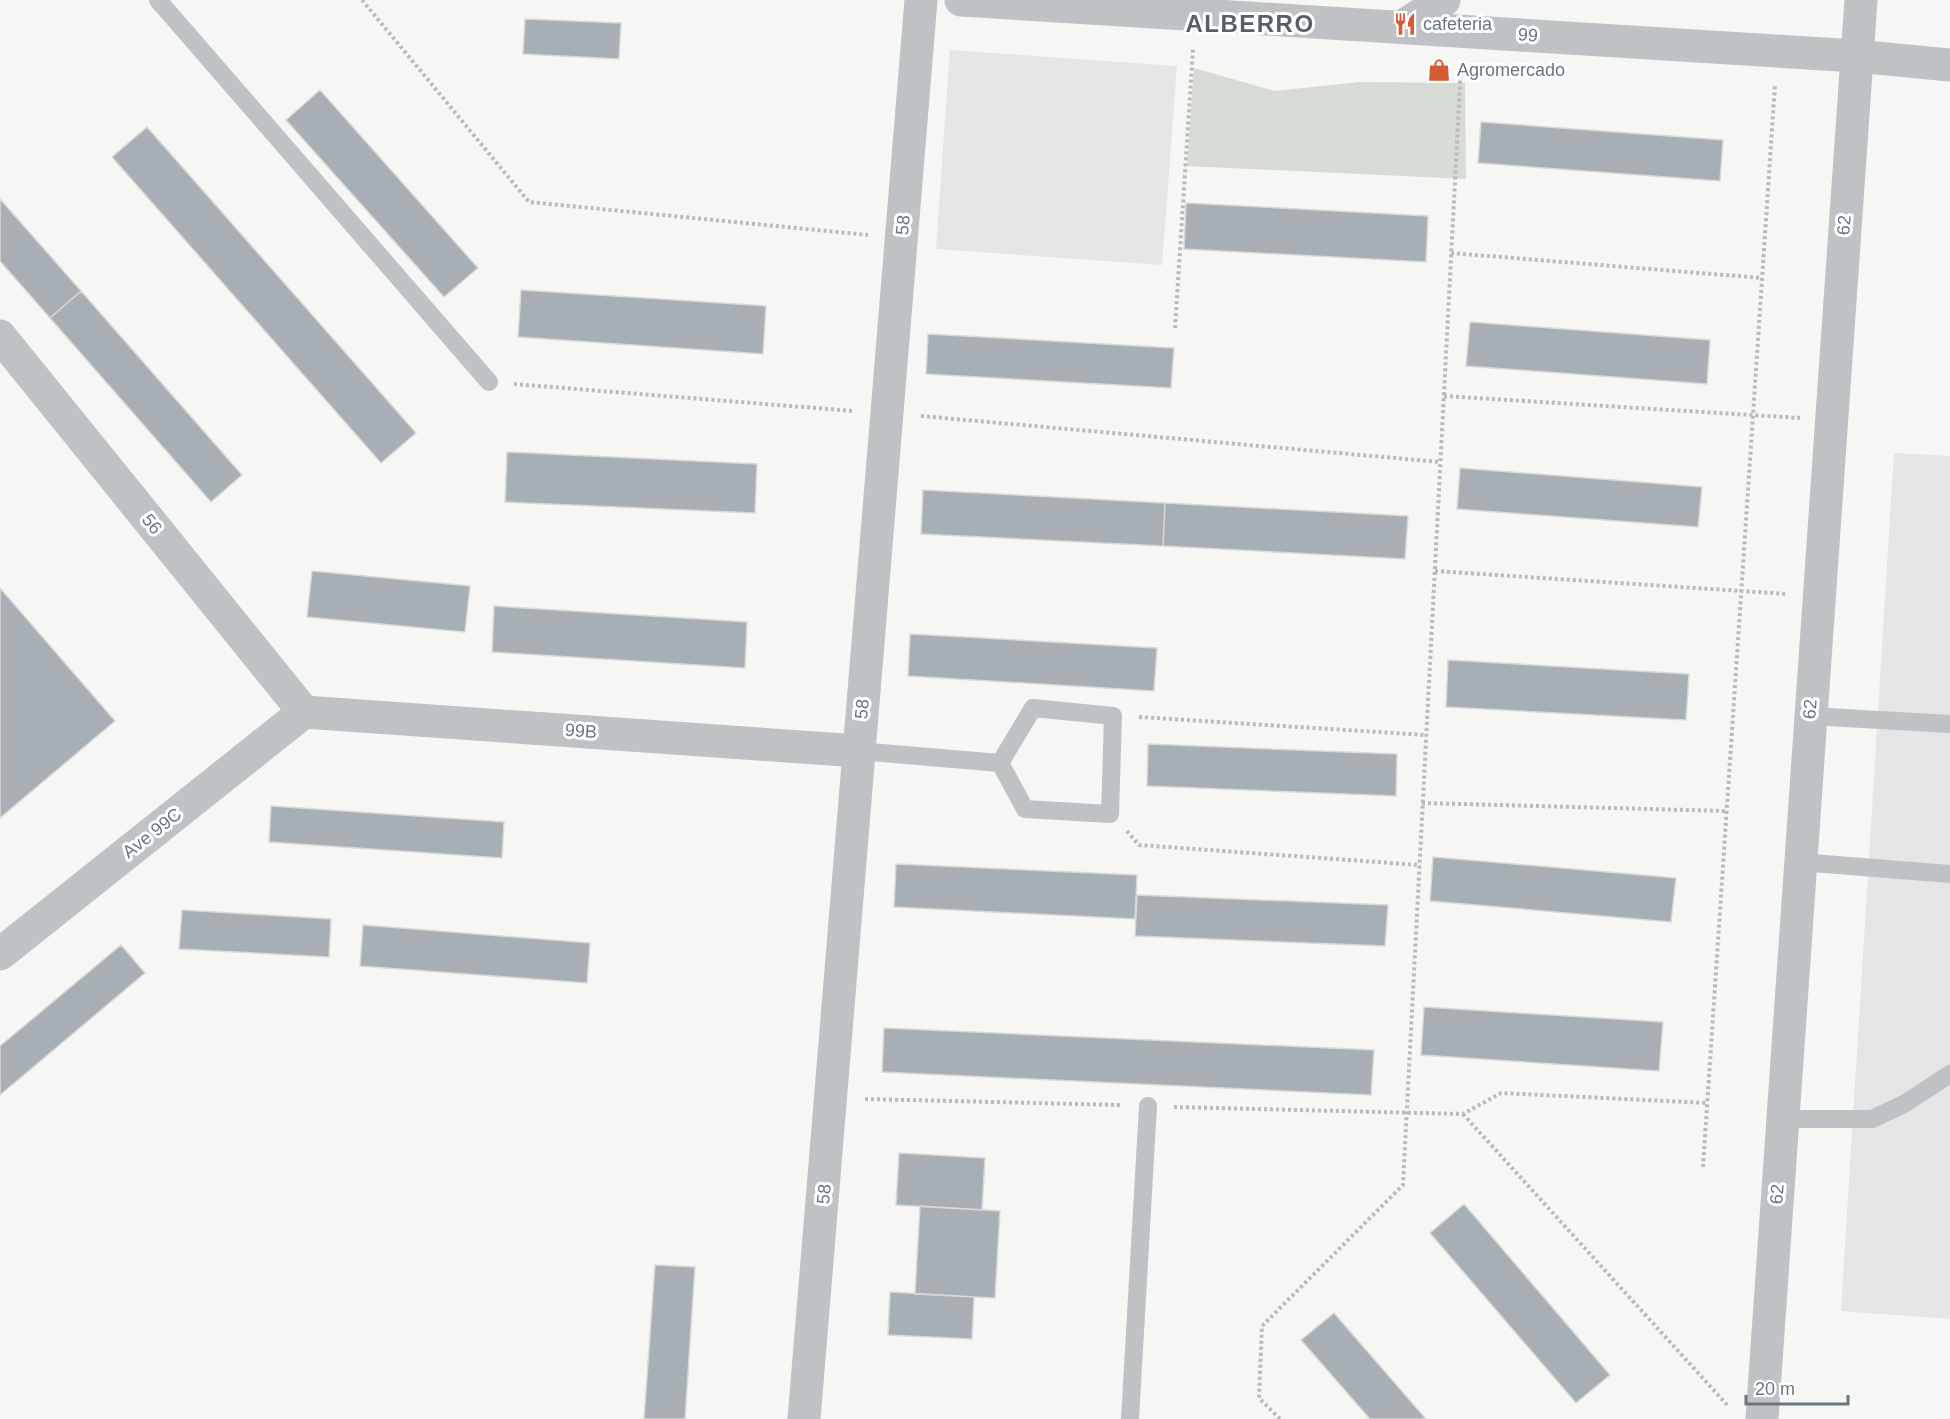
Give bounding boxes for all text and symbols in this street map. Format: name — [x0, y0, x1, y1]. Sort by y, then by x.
district label: ALBERRO — [1185, 10, 1315, 37]
restaurant icon: cafeteria — [1392, 11, 1418, 37]
place label: cafeteria — [1423, 14, 1493, 34]
street label: 99 — [1517, 24, 1539, 46]
shop icon: Agromercado — [1426, 57, 1452, 83]
place label: Agromercado — [1457, 60, 1565, 80]
street label: 58 — [892, 214, 914, 236]
street label: 62 — [1833, 214, 1855, 236]
street label: 56 — [138, 510, 166, 538]
street label: 58 — [851, 698, 873, 720]
street label: 62 — [1799, 698, 1821, 720]
street label: 99B — [564, 720, 598, 742]
street label: Ave 99C — [119, 804, 185, 862]
street label: 58 — [813, 1183, 835, 1205]
street label: 62 — [1766, 1183, 1788, 1205]
scale bar — [1746, 1368, 1848, 1406]
text: 20 m — [1755, 1379, 1795, 1399]

